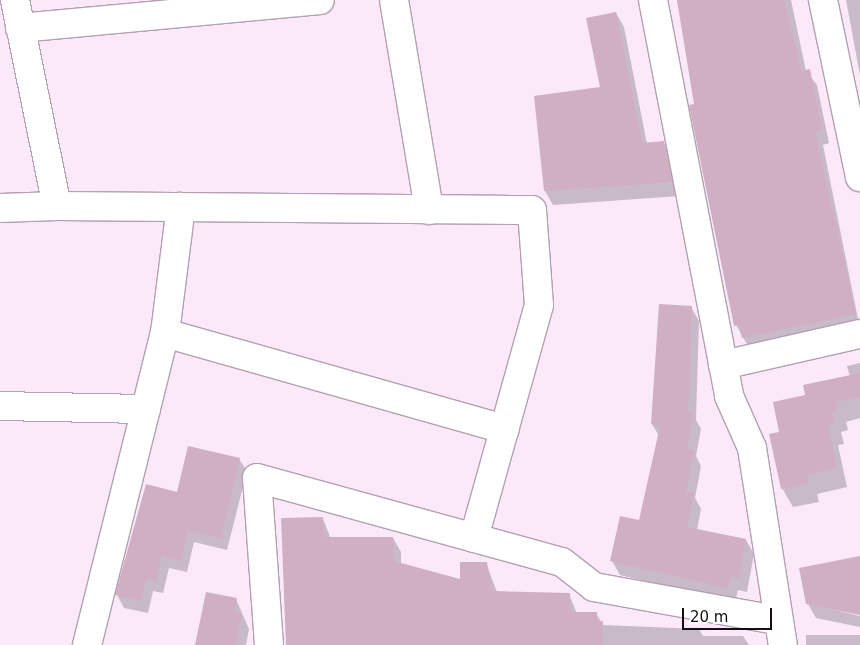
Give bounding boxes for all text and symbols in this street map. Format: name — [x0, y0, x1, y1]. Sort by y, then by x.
scale bar — [685, 598, 775, 630]
text: 20 m — [690, 608, 728, 626]

